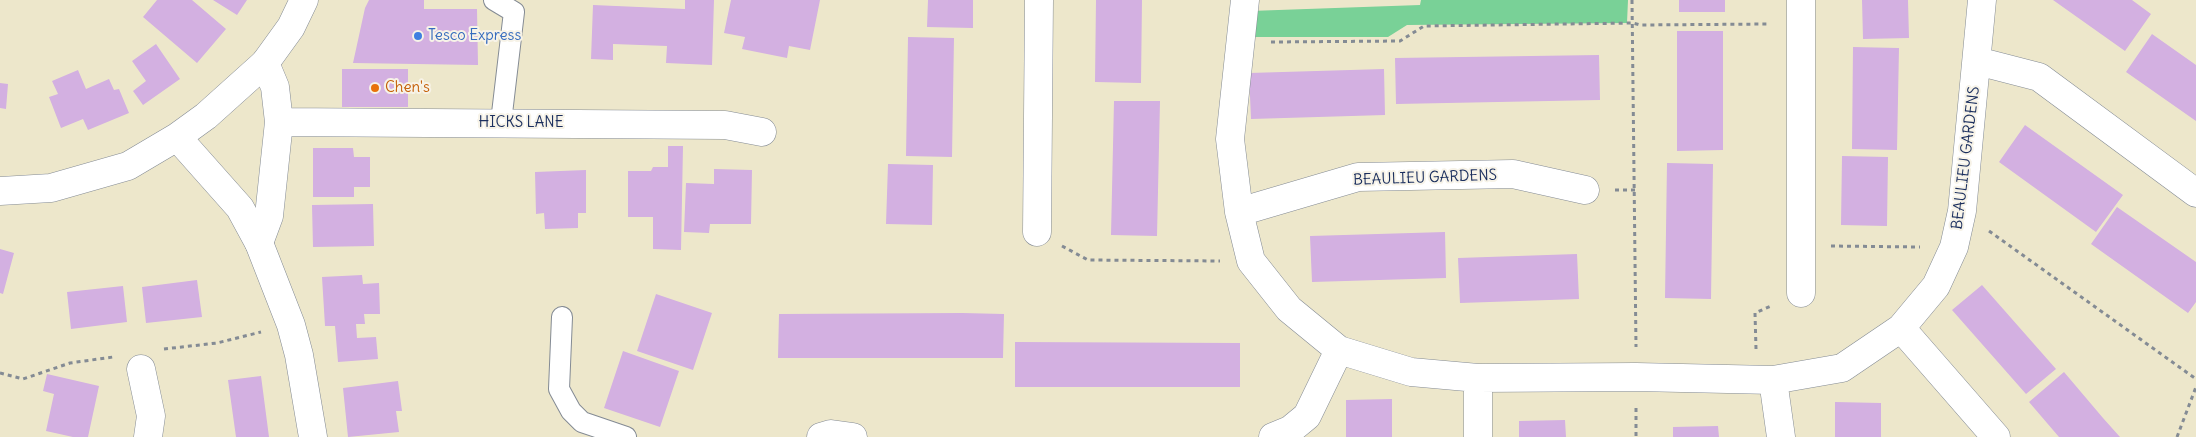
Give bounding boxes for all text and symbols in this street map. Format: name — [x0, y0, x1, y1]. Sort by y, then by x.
place label: Tesco Express — [428, 27, 521, 45]
marker: Tesco Express — [412, 30, 424, 42]
place label: Chen's — [385, 79, 430, 97]
marker: Chen's — [369, 82, 381, 94]
street label: BEAULIEU GARDENS — [1948, 85, 1984, 231]
street label: HICKS LANE — [478, 114, 564, 132]
street label: BEAULIEU GARDENS — [1353, 166, 1497, 190]

